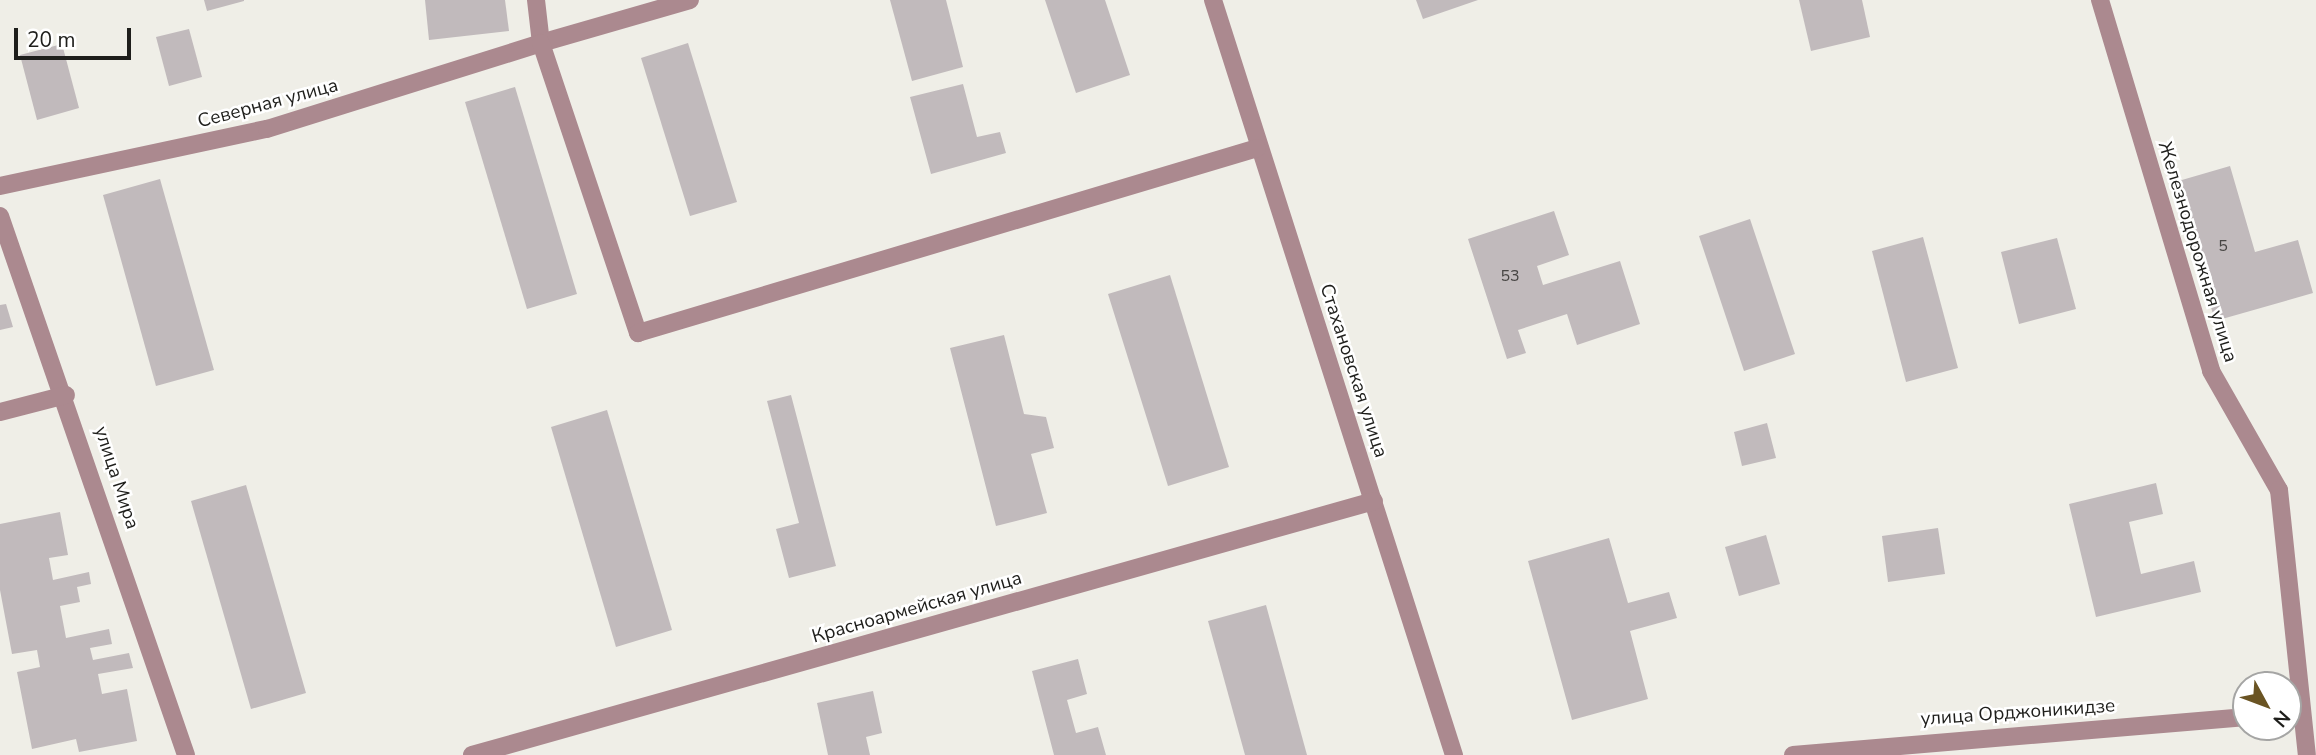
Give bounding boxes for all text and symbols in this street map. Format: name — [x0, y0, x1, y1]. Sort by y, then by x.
scale bar — [18, 14, 135, 58]
text: 20 m — [27, 26, 76, 54]
street label: Северная улица — [195, 74, 341, 134]
street label: Железнодорожная улица — [2153, 139, 2241, 365]
house number: 5 — [2218, 236, 2228, 256]
house number: 53 — [1500, 266, 1520, 286]
street label: Стахановская улица — [1314, 281, 1392, 461]
street label: улица Мира — [89, 424, 143, 532]
street label: Красноармейская улица — [809, 567, 1025, 649]
north arrow — [2232, 671, 2302, 741]
street label: улица Орджоникидзе — [1920, 695, 2116, 731]
text: N — [2267, 705, 2296, 732]

